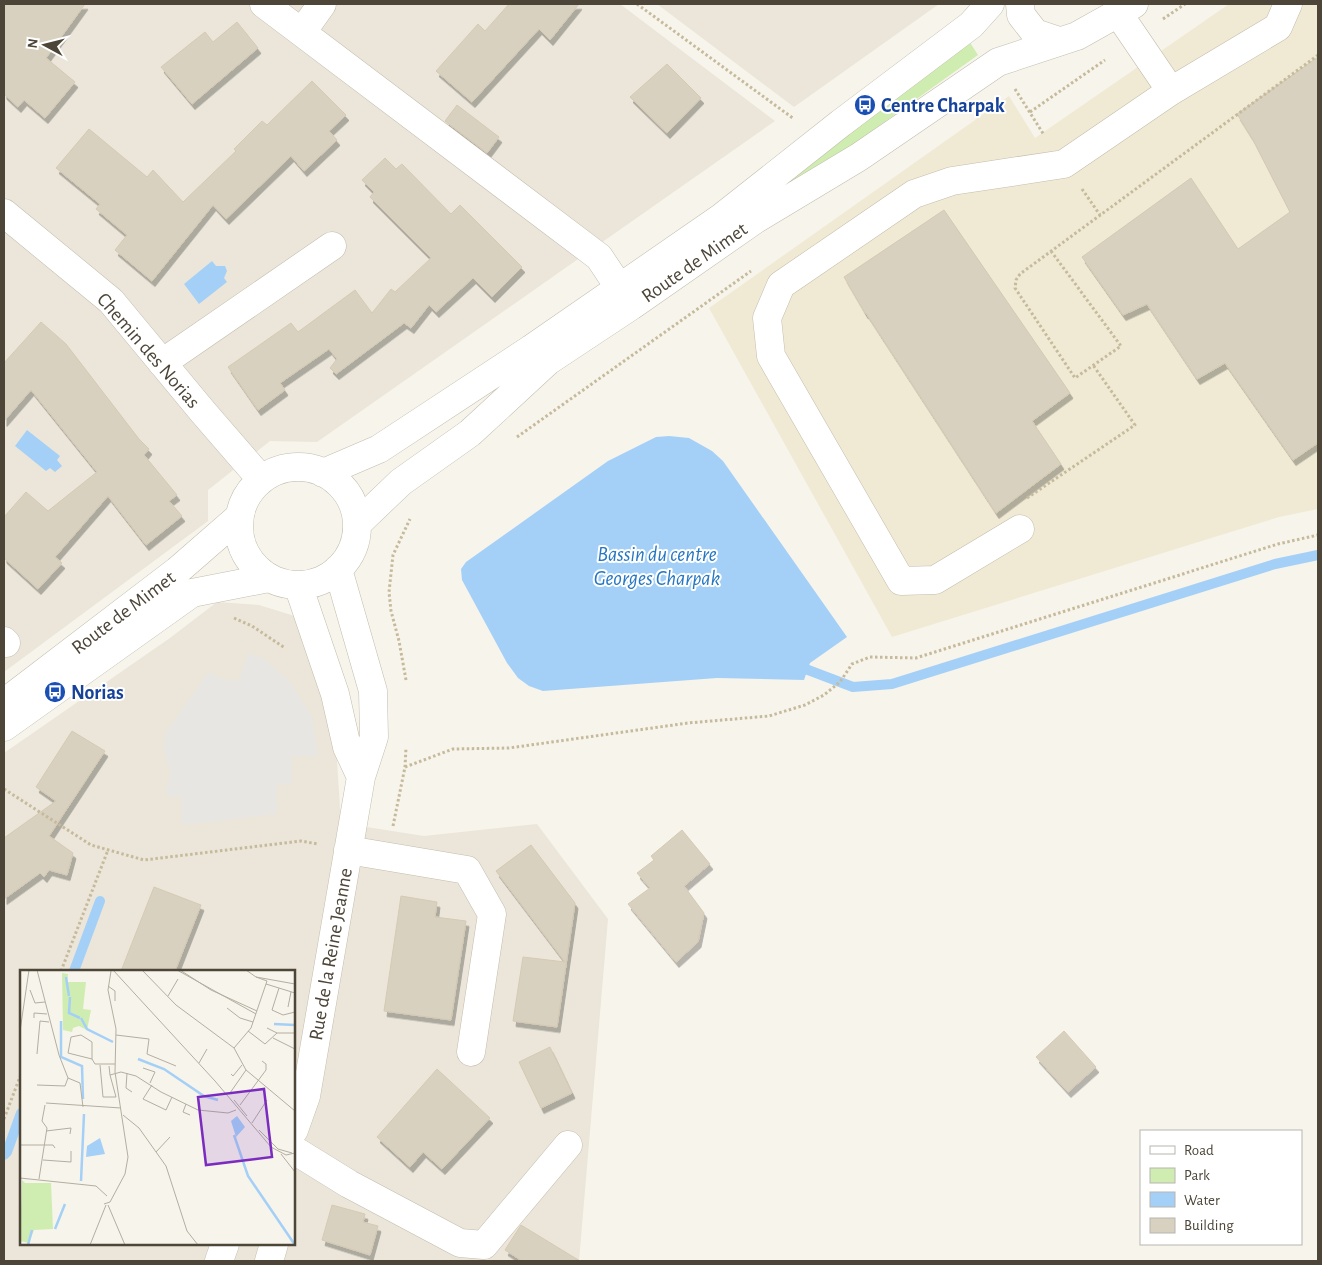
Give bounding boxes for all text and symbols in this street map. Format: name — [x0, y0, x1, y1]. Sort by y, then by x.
north arrow — [20, 20, 70, 70]
text: N — [26, 38, 41, 49]
bus stop icon: Centre Charpak — [853, 93, 877, 117]
place label: Centre Charpak — [881, 96, 1005, 116]
street label: Route de Mimet — [638, 219, 752, 307]
street label: Chemin des Norias — [93, 289, 204, 412]
water label: Bassin du centre Georges Charpak — [594, 544, 721, 590]
street label: Route de Mimet — [68, 567, 180, 658]
bus stop icon: Norias — [43, 680, 67, 704]
place label: Norias — [71, 683, 124, 703]
street label: Rue de la Reine Jeanne — [306, 866, 356, 1042]
inset map — [20, 970, 295, 1245]
legend — [1140, 1130, 1302, 1245]
text: Road — [1184, 1143, 1214, 1158]
text: Park — [1184, 1168, 1210, 1183]
text: Water — [1184, 1193, 1220, 1208]
text: Building — [1184, 1218, 1234, 1233]

